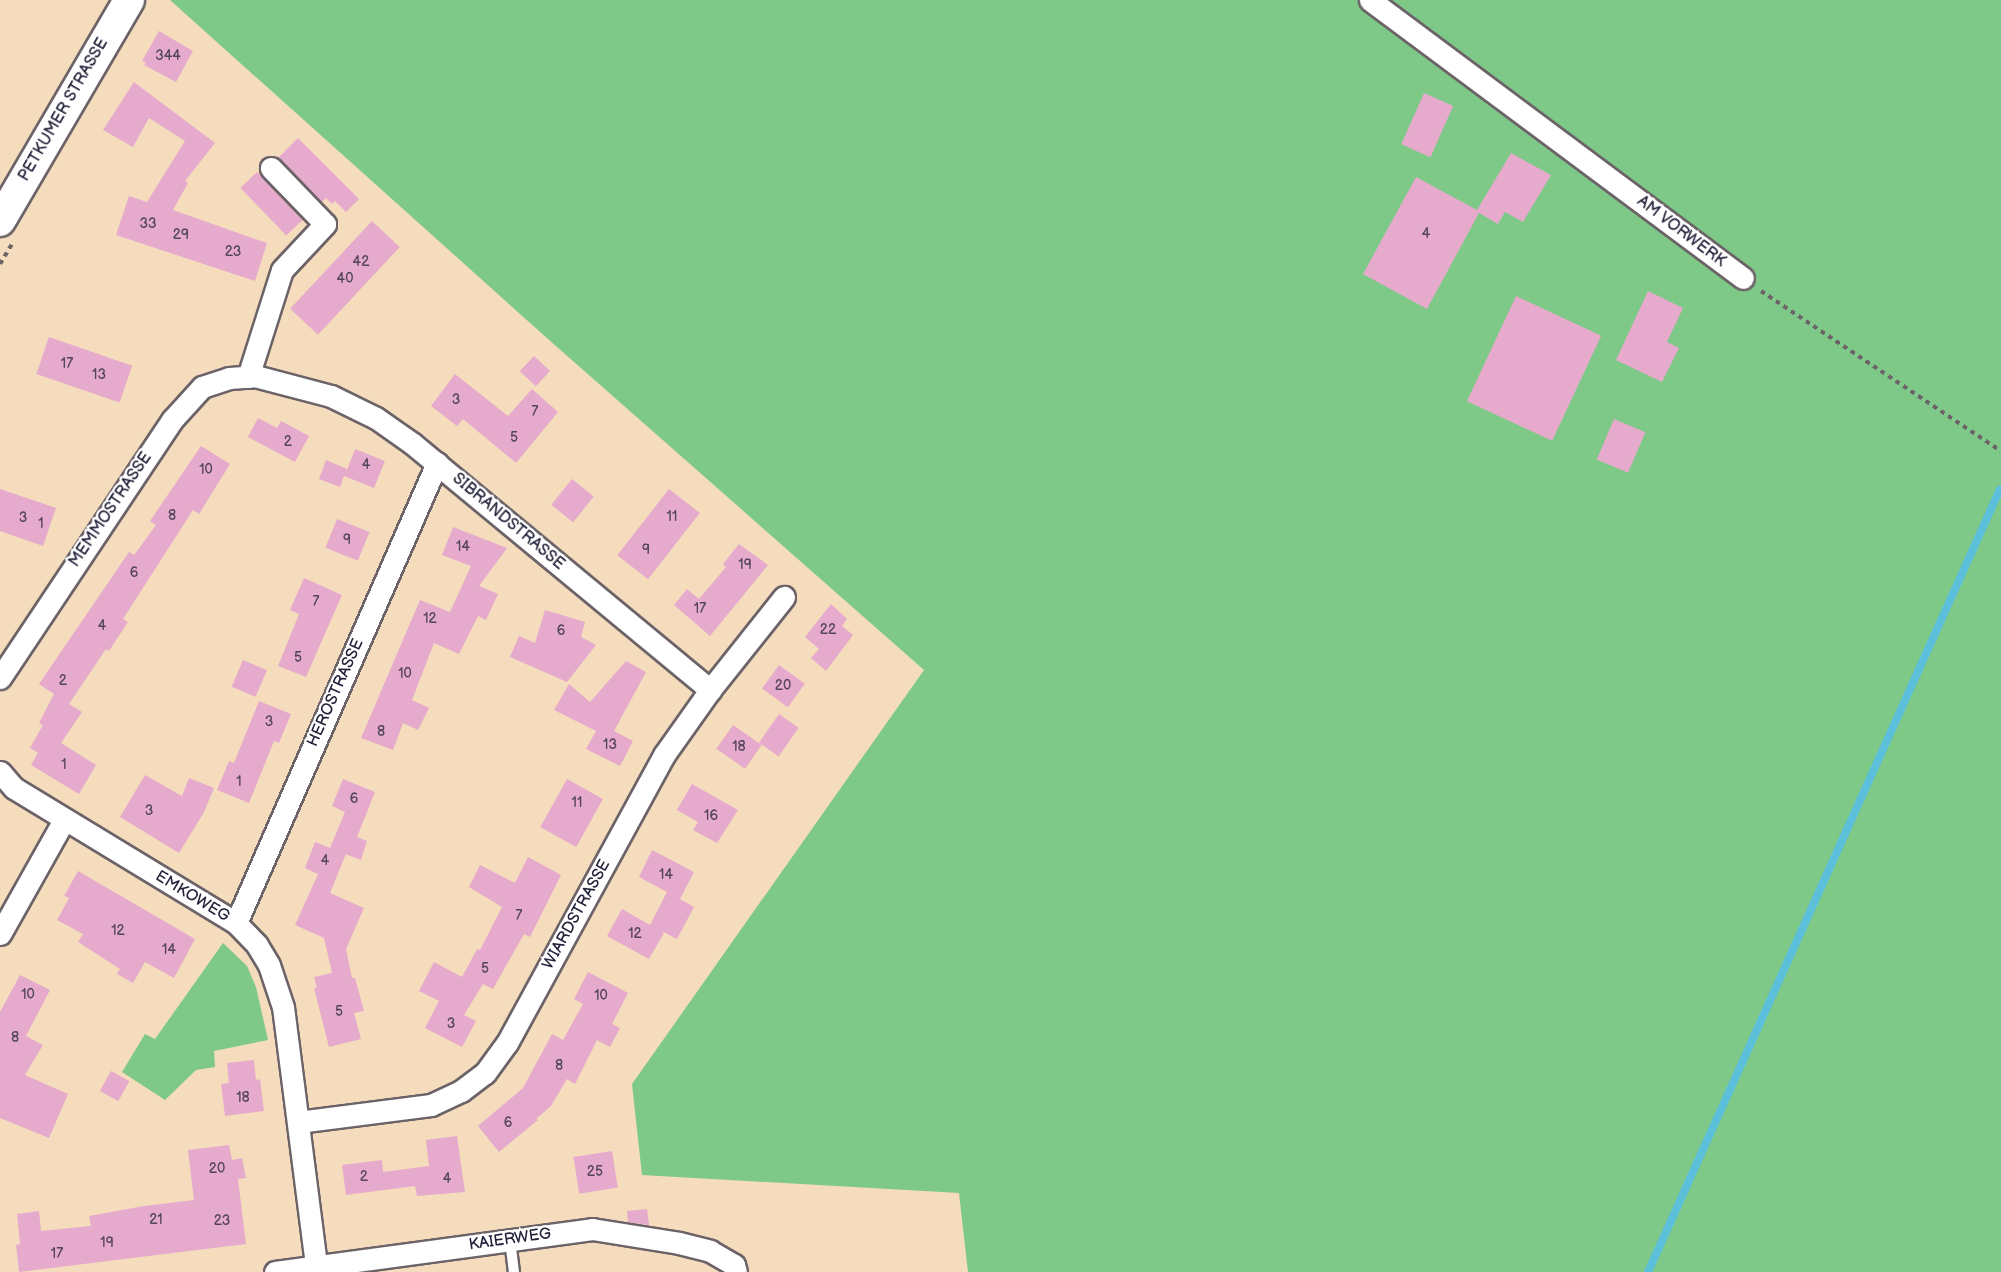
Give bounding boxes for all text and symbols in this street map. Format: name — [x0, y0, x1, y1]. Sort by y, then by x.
street label: PETKUMER STRASSE — [15, 35, 113, 185]
house number: 344 — [155, 48, 181, 64]
street label: AM VORWERK — [1633, 192, 1729, 272]
house number: 33 — [139, 216, 157, 232]
house number: 4 — [1422, 226, 1430, 242]
house number: 29 — [173, 227, 189, 243]
house number: 23 — [225, 244, 241, 260]
house number: 42 — [353, 254, 369, 270]
house number: 40 — [337, 271, 353, 287]
house number: 17 — [61, 356, 73, 372]
house number: 13 — [92, 367, 106, 383]
house number: 3 — [452, 392, 460, 408]
house number: 7 — [532, 404, 538, 420]
house number: 5 — [510, 430, 518, 446]
house number: 2 — [284, 434, 292, 450]
street label: MEMMOSTRASSE — [66, 449, 156, 571]
house number: 4 — [362, 457, 370, 473]
house number: 10 — [199, 462, 213, 478]
street label: SIBRANDSTRASSE — [448, 470, 568, 574]
house number: 8 — [168, 508, 176, 524]
house number: 11 — [667, 509, 677, 525]
house number: 3 — [19, 510, 27, 526]
house number: 1 — [38, 516, 44, 532]
house number: 9 — [343, 532, 351, 548]
house number: 14 — [456, 539, 470, 555]
house number: 9 — [642, 542, 650, 558]
house number: 19 — [738, 557, 752, 573]
house number: 6 — [130, 565, 138, 581]
house number: 7 — [313, 594, 319, 610]
house number: 17 — [694, 601, 706, 617]
house number: 12 — [423, 611, 437, 627]
house number: 4 — [98, 618, 106, 634]
house number: 22 — [820, 622, 836, 638]
house number: 6 — [557, 623, 565, 639]
street label: HEROSTRASSE — [304, 636, 368, 750]
house number: 5 — [294, 650, 302, 666]
house number: 10 — [398, 666, 412, 682]
house number: 2 — [59, 673, 67, 689]
house number: 20 — [775, 678, 791, 694]
house number: 3 — [265, 714, 273, 730]
house number: 8 — [377, 724, 385, 740]
house number: 13 — [603, 737, 617, 753]
house number: 18 — [732, 739, 746, 755]
house number: 1 — [61, 757, 67, 773]
house number: 1 — [236, 774, 242, 790]
house number: 6 — [350, 791, 358, 807]
house number: 11 — [572, 795, 582, 811]
house number: 3 — [145, 803, 153, 819]
house number: 16 — [704, 808, 718, 824]
house number: 4 — [321, 853, 329, 869]
street label: WIARDSTRASSE — [539, 857, 615, 973]
street label: EMKOWEG — [151, 867, 233, 927]
house number: 14 — [659, 867, 673, 883]
house number: 7 — [516, 908, 522, 924]
house number: 12 — [111, 923, 125, 939]
house number: 12 — [628, 926, 642, 942]
house number: 14 — [162, 942, 176, 958]
house number: 5 — [481, 961, 489, 977]
house number: 10 — [21, 987, 35, 1003]
house number: 10 — [594, 988, 608, 1004]
house number: 5 — [335, 1004, 343, 1020]
house number: 3 — [447, 1016, 455, 1032]
house number: 8 — [11, 1030, 19, 1046]
house number: 8 — [555, 1058, 563, 1074]
house number: 18 — [236, 1090, 250, 1106]
house number: 6 — [504, 1115, 512, 1131]
house number: 20 — [209, 1161, 225, 1177]
house number: 25 — [587, 1164, 603, 1180]
house number: 2 — [360, 1169, 368, 1185]
house number: 4 — [443, 1171, 451, 1187]
house number: 21 — [149, 1212, 163, 1228]
house number: 23 — [214, 1213, 230, 1229]
street label: KAIERWEG — [468, 1225, 552, 1255]
house number: 19 — [100, 1235, 114, 1251]
house number: 17 — [51, 1246, 63, 1262]

